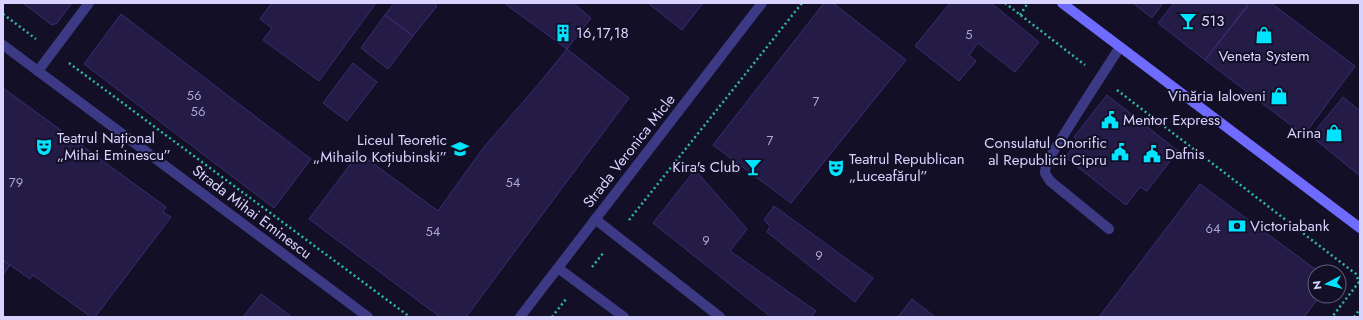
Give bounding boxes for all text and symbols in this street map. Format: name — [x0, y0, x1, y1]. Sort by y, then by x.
place label: 513 — [1201, 10, 1224, 32]
bar icon: 513 — [1178, 11, 1198, 31]
place label: 16,17,18 — [576, 22, 629, 44]
building icon: 16,17,18 — [553, 23, 573, 43]
house number: 5 — [965, 25, 973, 44]
shop icon: Veneta System — [1254, 25, 1274, 45]
place label: Veneta System — [1218, 45, 1310, 67]
place label: Vinăria Ialoveni — [1168, 85, 1266, 107]
house number: 56 — [187, 86, 201, 105]
shop icon: Vinăria Ialoveni — [1269, 86, 1289, 106]
street label: Strada Veronica Micle — [578, 89, 681, 213]
house number: 7 — [813, 92, 820, 111]
house number: 56 — [191, 102, 205, 121]
place label: Mentor Express — [1123, 109, 1220, 131]
public building icon: Mentor Express — [1100, 110, 1120, 130]
place label: Arina — [1287, 122, 1321, 144]
shop icon: Arina — [1324, 123, 1344, 143]
place label: Teatrul Național „Mihai Eminescu” — [57, 127, 171, 166]
place label: Liceul Teoretic „Mihailo Koțiubinski” — [313, 129, 447, 168]
house number: 7 — [767, 131, 774, 150]
place label: Consulatul Onorific al Republicii Cipru — [984, 132, 1107, 171]
theatre icon: Teatrul Național „Mihai Eminescu” — [34, 137, 54, 157]
school or university icon: Liceul Teoretic „Mihailo Koțiubinski” — [450, 139, 470, 159]
public building icon: Consulatul Onorific al Republicii Cipru — [1110, 142, 1130, 162]
place label: Dafnis — [1165, 143, 1205, 165]
public building icon: Dafnis — [1142, 144, 1162, 164]
place label: Teatrul Republican „Luceafărul” — [849, 148, 965, 187]
place label: Kira's Club — [672, 156, 740, 178]
bar icon: Kira's Club — [743, 157, 763, 177]
theatre icon: Teatrul Republican „Luceafărul” — [826, 158, 846, 178]
street label: Strada Mihai Eminescu — [188, 160, 316, 264]
house number: 79 — [9, 173, 23, 192]
house number: 54 — [506, 173, 521, 192]
place label: Victoriabank — [1250, 215, 1330, 237]
bank icon: Victoriabank — [1227, 216, 1247, 236]
house number: 64 — [1205, 219, 1221, 238]
house number: 54 — [426, 222, 441, 241]
house number: 9 — [702, 231, 710, 250]
house number: 9 — [815, 246, 823, 265]
north arrow — [1307, 264, 1347, 304]
text: N — [1309, 280, 1326, 291]

